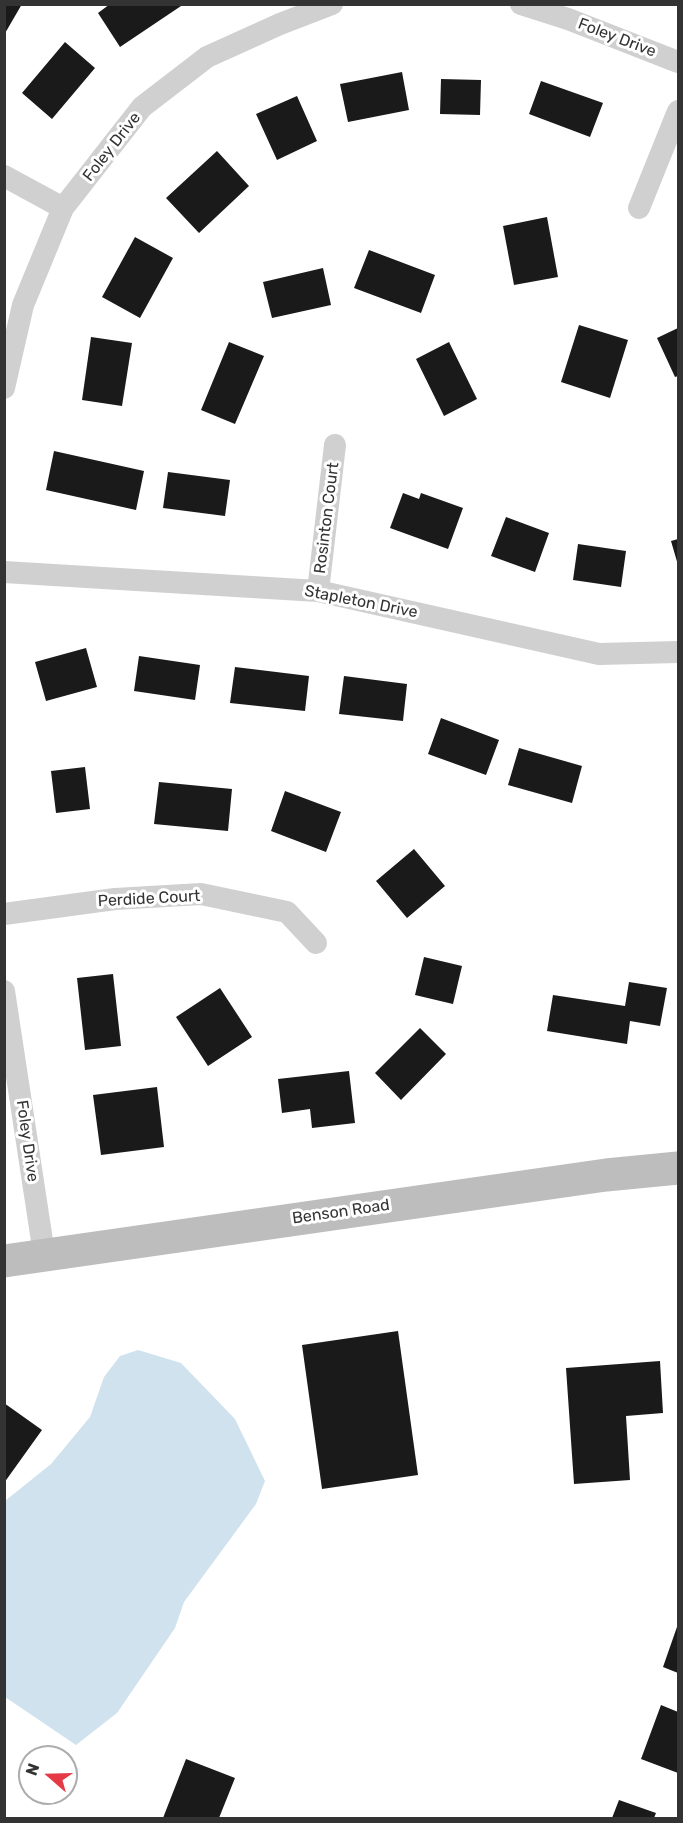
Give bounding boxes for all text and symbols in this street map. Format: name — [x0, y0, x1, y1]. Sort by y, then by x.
street label: Foley Drive — [575, 14, 659, 62]
street label: Foley Drive — [79, 109, 145, 185]
street label: Rosinton Court — [311, 461, 343, 575]
street label: Stapleton Drive — [303, 582, 419, 622]
street label: Perdide Court — [97, 887, 201, 911]
street label: Foley Drive — [12, 1099, 42, 1183]
street label: Benson Road — [291, 1196, 391, 1228]
north arrow — [18, 1745, 78, 1805]
text: N — [22, 1761, 43, 1778]

